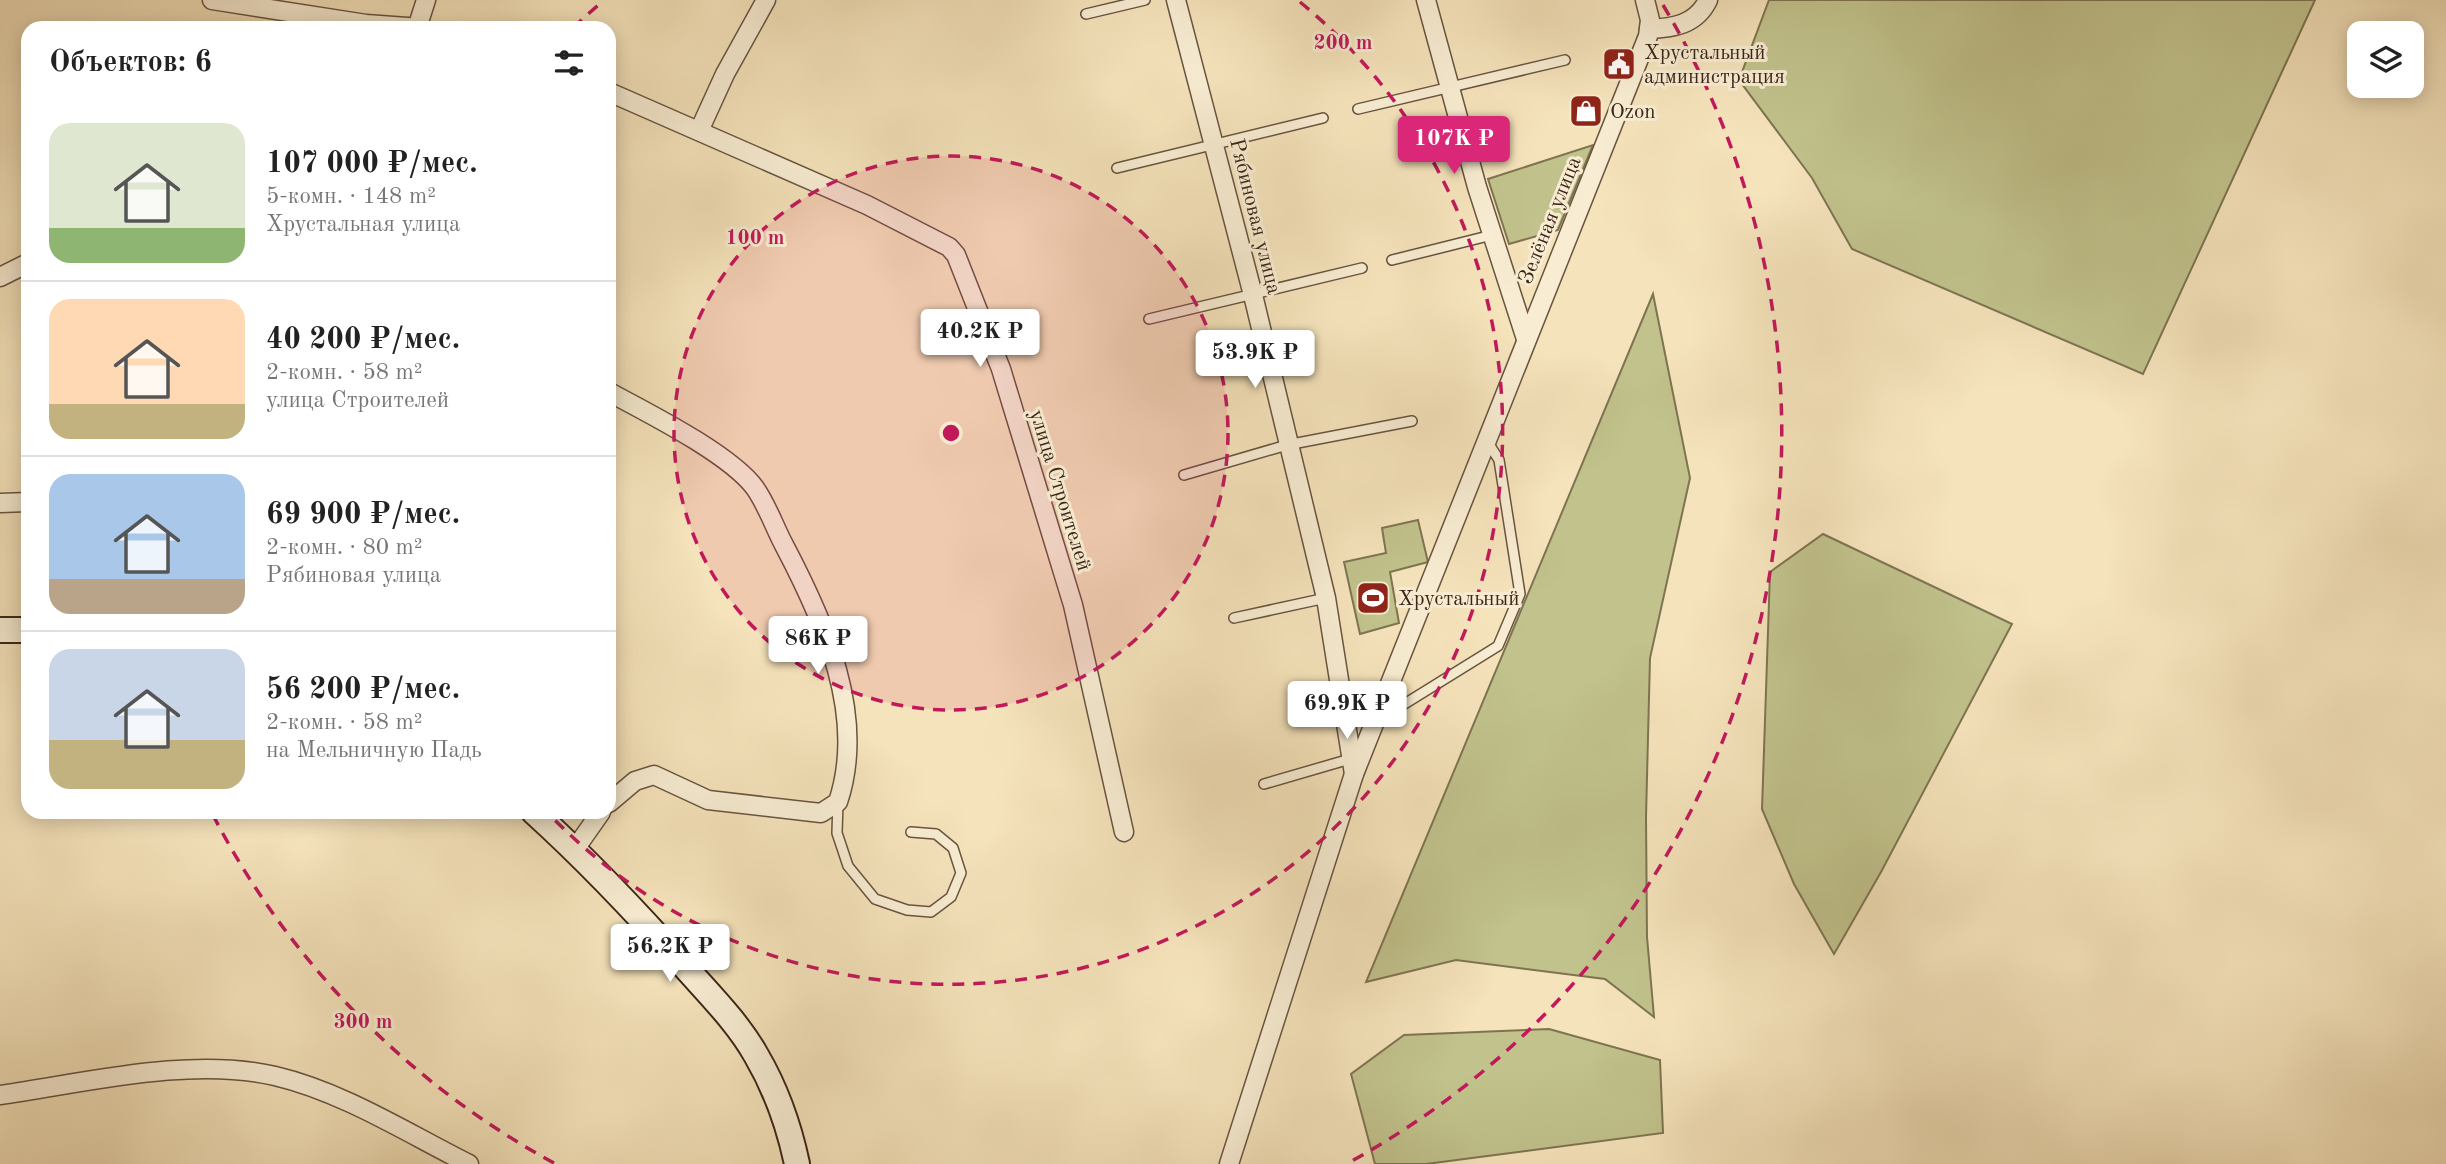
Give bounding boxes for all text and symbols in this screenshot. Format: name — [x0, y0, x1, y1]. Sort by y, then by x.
map controls — [2347, 21, 2424, 98]
button: layers — [2347, 21, 2424, 98]
text: 200 m — [1313, 33, 1373, 54]
place label: Хрустальный администрация — [1644, 43, 1785, 88]
icon: filters — [550, 44, 588, 82]
public building icon: Хрустальный администрация — [1600, 45, 1638, 83]
text: Объектов: 6 — [49, 48, 212, 78]
shop icon: Ozon — [1567, 92, 1605, 130]
place label: Ozon — [1610, 102, 1656, 123]
pin: 107K ₽ — [1397, 116, 1511, 176]
text: 107K ₽ — [1414, 127, 1494, 150]
street label: Рябиновая улица — [1225, 136, 1284, 296]
text: 107 000 ₽/мес. — [266, 149, 478, 179]
icon: home — [105, 151, 189, 235]
street label: Зелёная улица — [1515, 154, 1585, 287]
text: 5-комн. · 148 m² — [266, 185, 436, 208]
text: Хрустальная улица — [266, 213, 460, 236]
text: 100 m — [725, 228, 785, 249]
pin: 40.2K ₽ — [915, 310, 1045, 369]
text: 40.2K ₽ — [937, 320, 1023, 343]
text: 40 200 ₽/мес. — [266, 325, 460, 355]
icon: home — [105, 327, 189, 411]
pin: 53.9K ₽ — [1190, 330, 1320, 390]
text: 53.9K ₽ — [1212, 341, 1298, 364]
text: 2-комн. · 58 m² — [266, 361, 423, 384]
text: улица Строителей — [266, 389, 449, 412]
street label: улица Строителей — [1025, 407, 1094, 574]
centre of rings — [939, 421, 963, 445]
text: 69 900 ₽/мес. — [266, 500, 460, 530]
icon: home — [105, 502, 189, 586]
text: 2-комн. · 80 m² — [266, 536, 423, 559]
text: Рябиновая улица — [266, 564, 441, 587]
sports icon: Хрустальный — [1354, 579, 1392, 617]
place label: Хрустальный — [1398, 589, 1520, 610]
pin: 86K ₽ — [769, 616, 867, 676]
text: 86K ₽ — [785, 627, 851, 650]
text: 56 200 ₽/мес. — [266, 675, 460, 705]
icon: home — [105, 677, 189, 761]
pin: 69.9K ₽ — [1282, 682, 1412, 741]
text: 69.9K ₽ — [1304, 692, 1390, 715]
text: 2-комн. · 58 m² — [266, 711, 423, 734]
text: на Мельничную Падь — [266, 739, 482, 762]
pin: 56.2K ₽ — [605, 925, 735, 984]
text: 56.2K ₽ — [627, 935, 713, 958]
text: 300 m — [333, 1012, 393, 1033]

